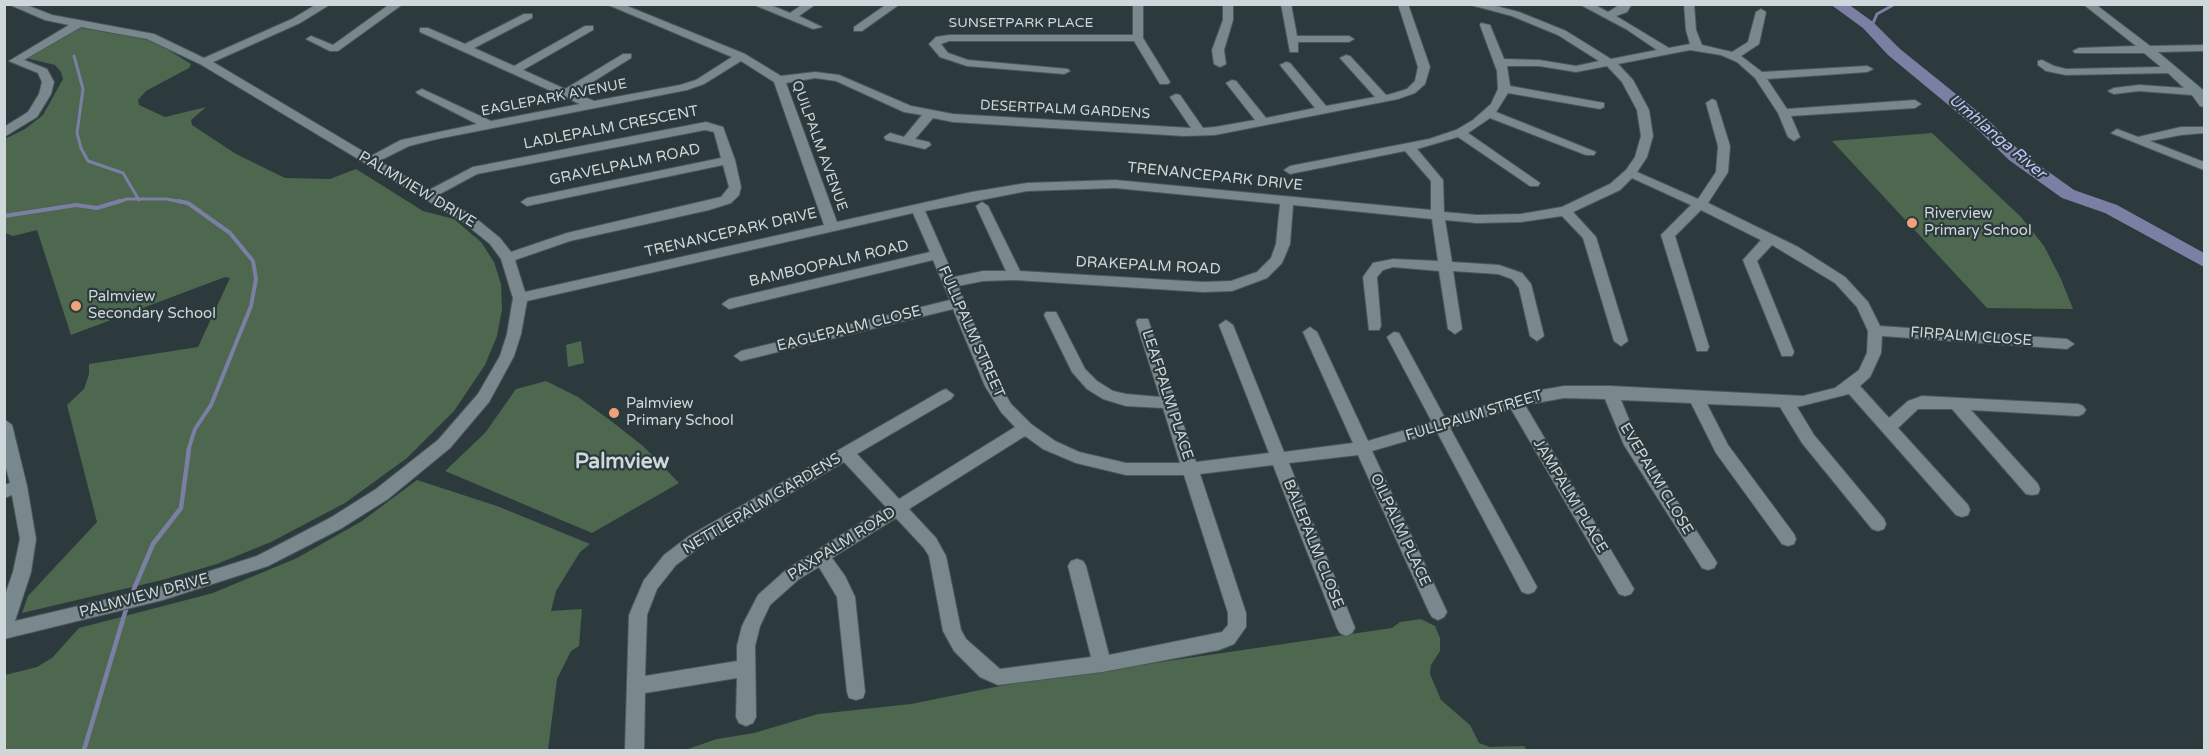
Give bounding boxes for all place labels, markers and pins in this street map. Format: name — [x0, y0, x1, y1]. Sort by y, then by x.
place label: Riverview Primary School — [1924, 205, 2032, 240]
marker: Riverview Primary School — [1905, 216, 1919, 230]
place label: Palmview Secondary School — [88, 288, 216, 323]
marker: Palmview Secondary School — [69, 299, 83, 313]
place label: Palmview Primary School — [626, 395, 734, 430]
marker: Palmview Primary School — [607, 406, 621, 420]

